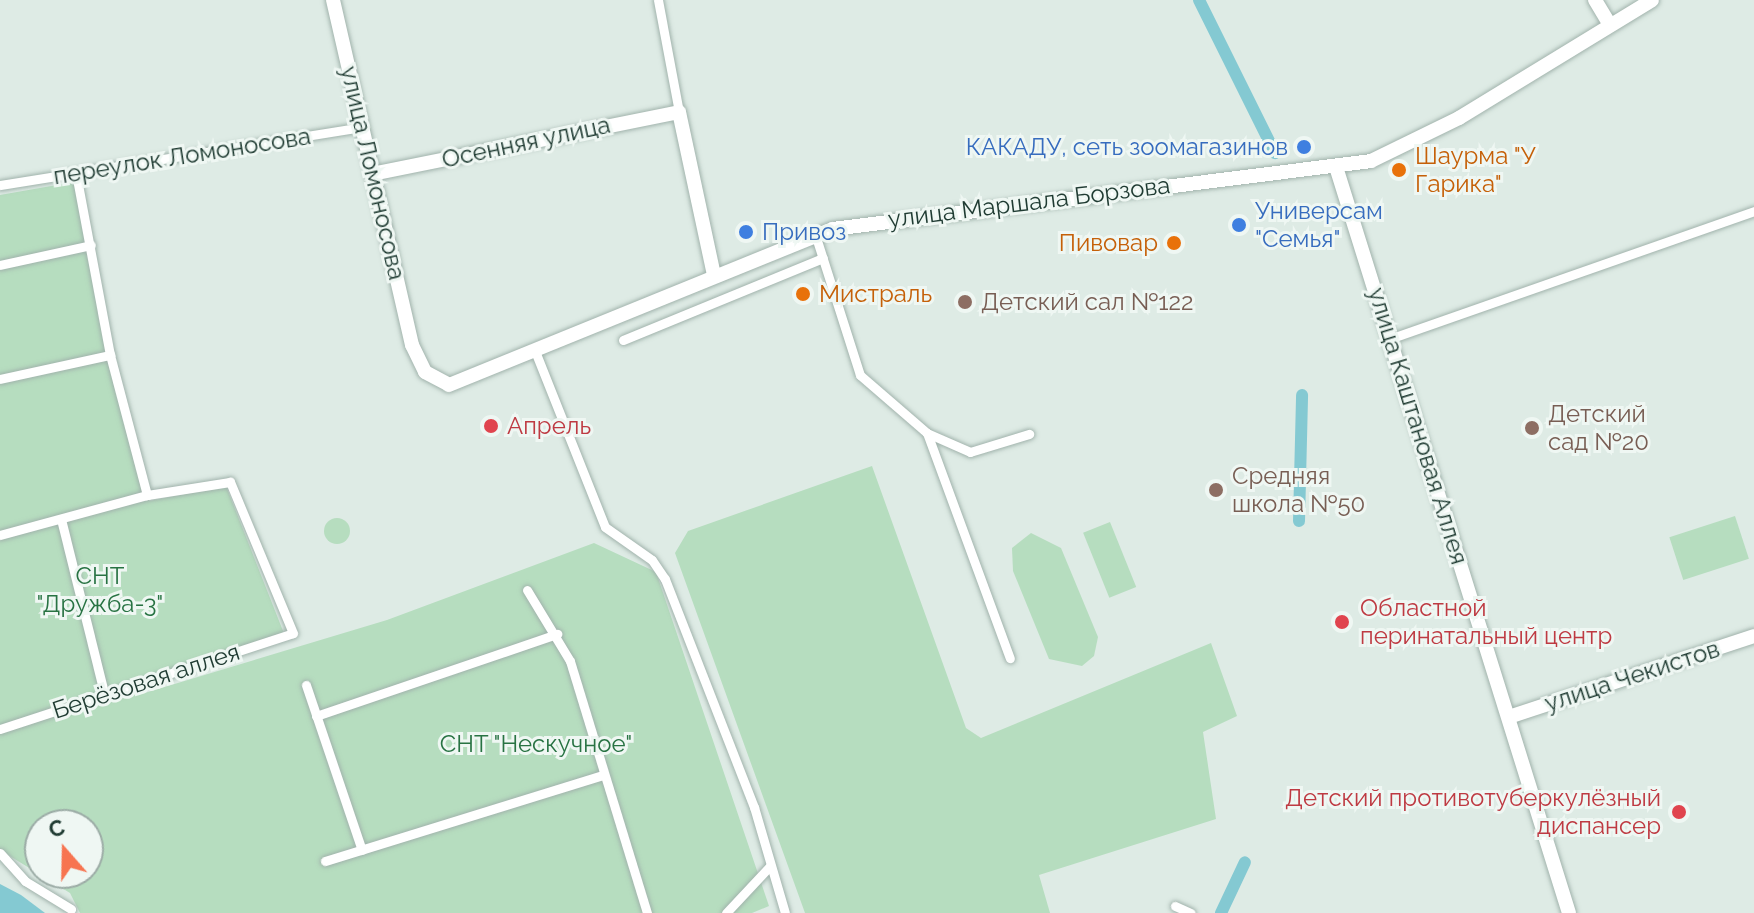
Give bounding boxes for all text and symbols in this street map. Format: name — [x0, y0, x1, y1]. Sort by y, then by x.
street label: улица Ломоносова — [334, 63, 412, 283]
street label: Осенняя улица — [439, 110, 613, 174]
street label: переулок Ломоносова — [51, 121, 313, 191]
place label: КАКАДУ, сеть зоомагазинов — [966, 133, 1288, 161]
marker: КАКАДУ, сеть зоомагазинов — [1295, 138, 1313, 156]
place label: Шаурма "У Гарика" — [1415, 142, 1536, 198]
marker: Шаурма "У Гарика" — [1390, 161, 1408, 179]
street label: улица Маршала Борзова — [886, 170, 1172, 234]
place label: Универсам "Семья" — [1255, 197, 1383, 253]
marker: Универсам "Семья" — [1230, 216, 1248, 234]
place label: Привоз — [762, 218, 846, 246]
marker: Привоз — [737, 223, 755, 241]
place label: Пивовар — [1059, 229, 1158, 257]
marker: Пивовар — [1165, 234, 1183, 252]
place label: Мистраль — [819, 280, 932, 308]
street label: улица Каштановая Аллея — [1362, 284, 1474, 568]
marker: Мистраль — [794, 285, 812, 303]
place label: Детский сал №122 — [981, 288, 1193, 316]
marker: Детский сал №122 — [956, 293, 974, 311]
place label: Детский сад №20 — [1548, 400, 1649, 456]
place label: Апрель — [507, 412, 591, 440]
marker: Апрель — [482, 417, 500, 435]
marker: Детский сад №20 — [1523, 419, 1541, 437]
place label: Средняя школа №50 — [1232, 462, 1365, 518]
marker: Средняя школа №50 — [1207, 481, 1225, 499]
park label: СНТ "Дружба-3" — [37, 562, 163, 618]
place label: Областной перинатальный центр — [1360, 594, 1612, 650]
marker: Областной перинатальный центр — [1331, 611, 1353, 633]
street label: улица Чекистов — [1541, 634, 1723, 718]
street label: Берёзовая аллея — [49, 637, 243, 725]
park label: СНТ "Нескучное" — [439, 730, 633, 758]
place label: Детский противотуберкулёзный диспансер — [1285, 784, 1661, 840]
marker: Детский противотуберкулёзный диспансер — [1668, 801, 1690, 823]
north arrow — [24, 809, 104, 889]
text: С — [45, 814, 68, 843]

